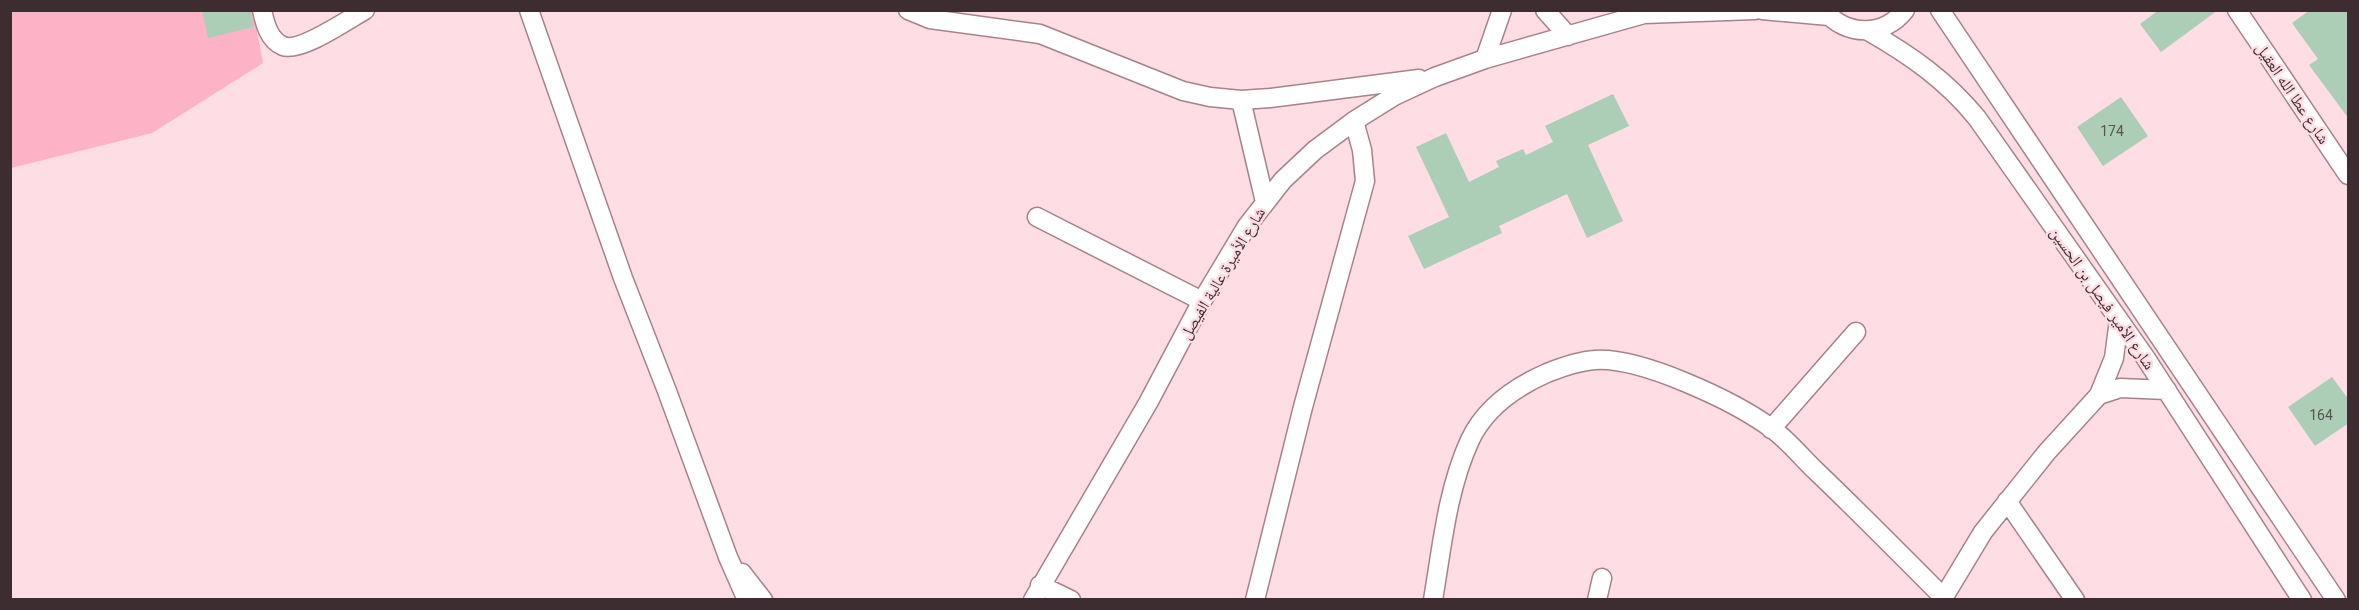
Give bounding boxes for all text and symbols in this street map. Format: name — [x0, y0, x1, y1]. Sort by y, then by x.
street label: شارع عطا الله العقيل — [2251, 39, 2333, 148]
house number: 174 — [2100, 123, 2124, 139]
street label: شارع الأميرة عالية الفيصل — [1176, 204, 1270, 343]
street label: شارع الأمير فيصل بن الحسين — [2045, 223, 2159, 374]
house number: 164 — [2309, 407, 2333, 423]

